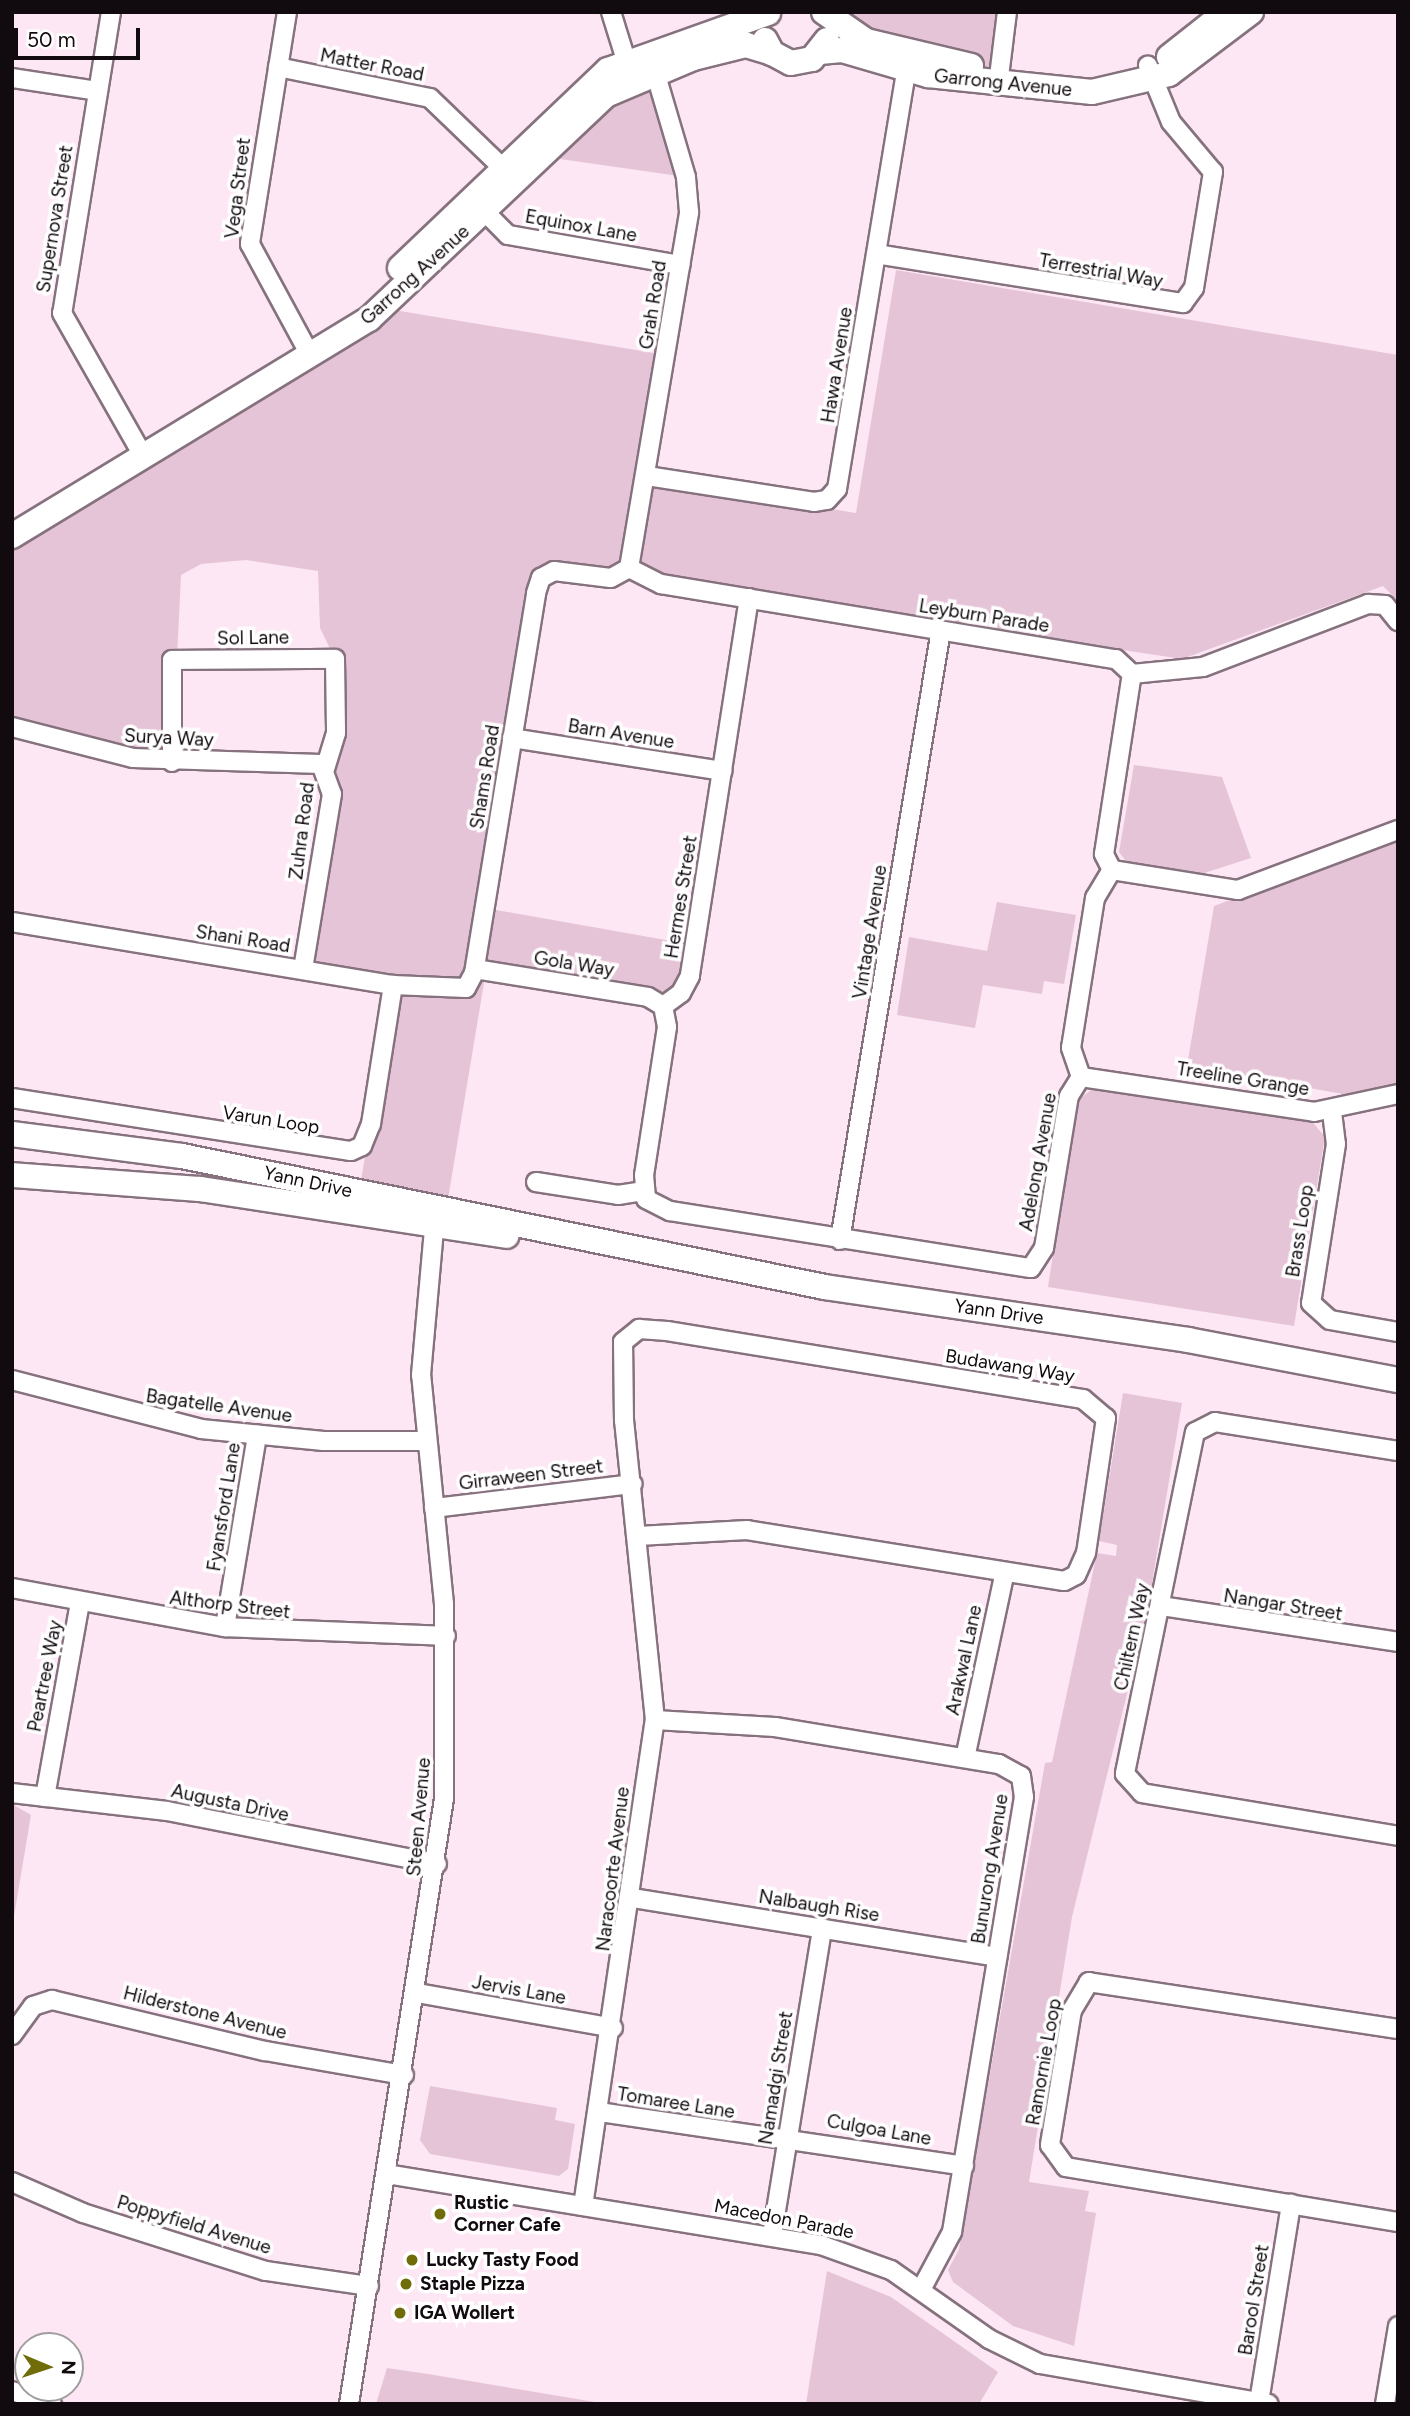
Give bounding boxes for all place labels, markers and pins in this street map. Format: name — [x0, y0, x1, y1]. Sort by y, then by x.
place label: Rustic Corner Cafe — [454, 2192, 561, 2236]
marker: Rustic Corner Cafe — [432, 2206, 448, 2222]
place label: Lucky Tasty Food — [426, 2249, 579, 2271]
marker: Lucky Tasty Food — [404, 2252, 420, 2268]
place label: Staple Pizza — [420, 2273, 525, 2295]
marker: Staple Pizza — [398, 2276, 414, 2292]
place label: IGA Wollert — [414, 2302, 515, 2324]
marker: IGA Wollert — [392, 2305, 408, 2321]

